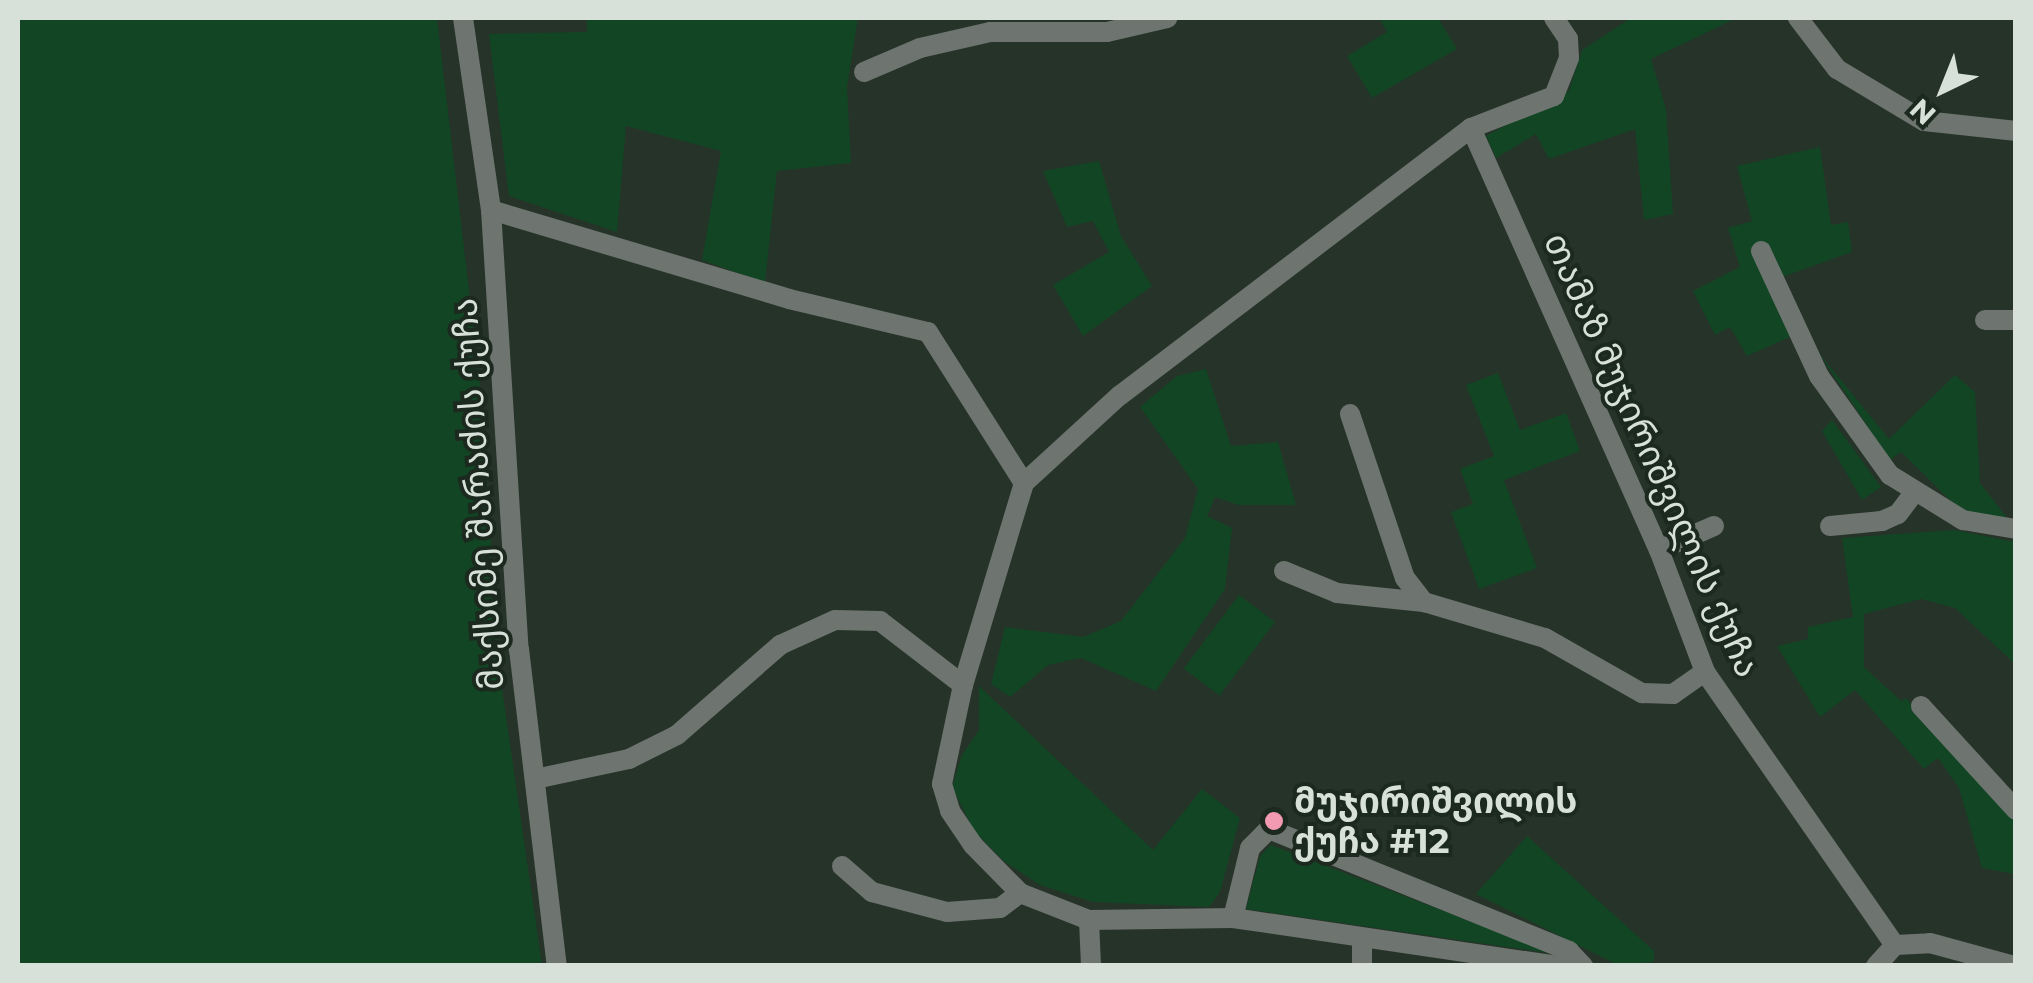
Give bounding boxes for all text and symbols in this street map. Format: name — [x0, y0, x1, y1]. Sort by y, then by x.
north arrow — [1893, 40, 1993, 140]
text: N — [1903, 92, 1942, 132]
street label: თამაზ მუჯირიშვილის ქუჩა — [1535, 226, 1769, 684]
street label: მაქსიმე შარაძის ქუჩა — [443, 297, 513, 691]
place label: მუჯირიშვილის ქუჩა #12 — [1294, 780, 1577, 862]
marker: მუჯირიშვილის ქუჩა #12 — [1263, 810, 1285, 832]

